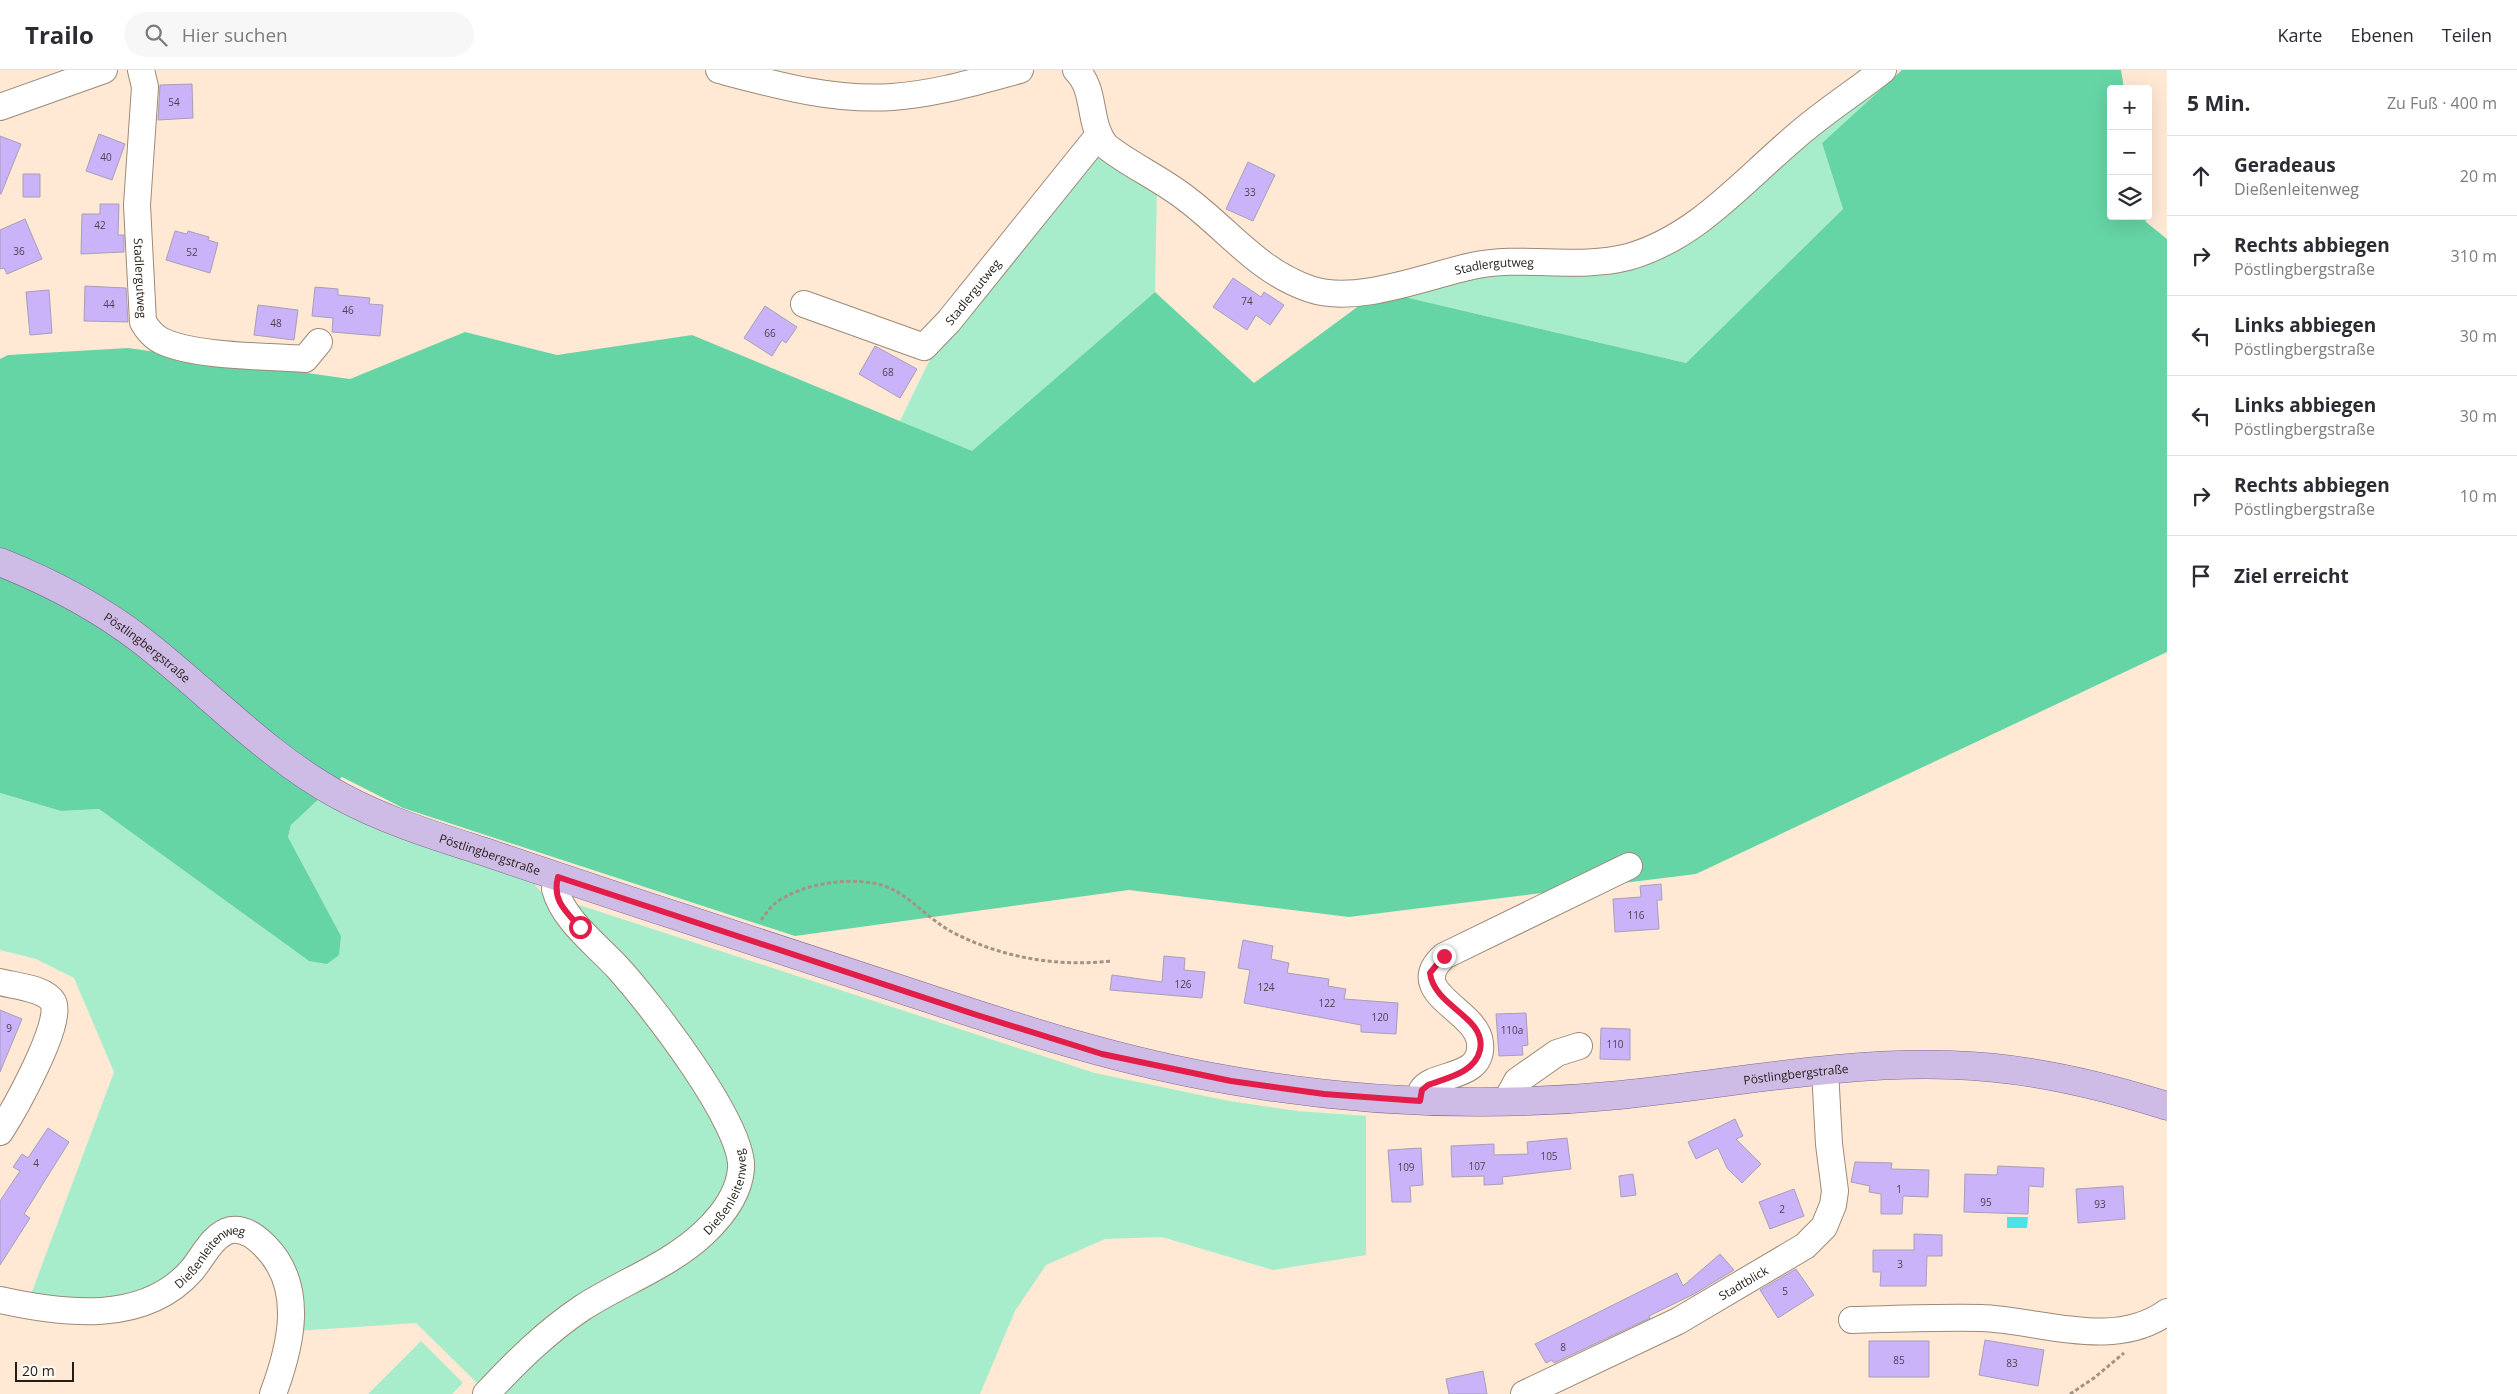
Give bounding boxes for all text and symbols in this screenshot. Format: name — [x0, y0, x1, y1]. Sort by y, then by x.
search box — [124, 12, 474, 57]
text: Trailo — [25, 18, 94, 51]
icon: search — [142, 21, 170, 49]
text: Hier suchen — [182, 22, 288, 48]
text: Karte — [2278, 23, 2322, 47]
text: Ebenen — [2350, 23, 2414, 47]
text: Teilen — [2442, 23, 2492, 47]
map controls — [2107, 85, 2152, 220]
button: + — [2107, 85, 2152, 130]
text: 5 Min. — [2187, 89, 2250, 117]
text: Zu Fuß · 400 m — [2387, 92, 2497, 114]
house number: 54 — [168, 95, 180, 109]
button: − — [2107, 130, 2152, 175]
house number: 40 — [100, 150, 112, 164]
text: Geradeaus — [2234, 152, 2336, 178]
icon: ahead — [2187, 162, 2215, 190]
text: 20 m — [2460, 165, 2497, 187]
button: layers — [2107, 175, 2152, 220]
text: Dießenleitenweg — [2234, 178, 2359, 200]
house number: 33 — [1244, 185, 1256, 199]
house number: 42 — [94, 218, 106, 232]
text: Rechts abbiegen — [2234, 232, 2390, 258]
street label: Stadlergutweg — [130, 238, 151, 319]
icon: right — [2187, 242, 2215, 270]
house number: 36 — [13, 244, 25, 258]
house number: 52 — [186, 245, 198, 259]
text: 310 m — [2451, 245, 2497, 267]
street label: Stadlergutweg — [1452, 253, 1535, 278]
street label: Stadlergutweg — [941, 255, 1005, 328]
text: Pöstlingbergstraße — [2234, 258, 2375, 280]
house number: 74 — [1241, 294, 1253, 308]
house number: 44 — [103, 297, 115, 311]
house number: 46 — [342, 303, 354, 317]
text: Links abbiegen — [2234, 312, 2376, 338]
house number: 48 — [270, 316, 282, 330]
icon: left — [2187, 322, 2215, 350]
text: 30 m — [2460, 325, 2497, 347]
house number: 66 — [764, 326, 776, 340]
text: Pöstlingbergstraße — [2234, 338, 2375, 360]
house number: 68 — [882, 365, 894, 379]
text: Links abbiegen — [2234, 392, 2376, 418]
icon: left — [2187, 402, 2215, 430]
text: 30 m — [2460, 405, 2497, 427]
text: Pöstlingbergstraße — [2234, 418, 2375, 440]
text: Rechts abbiegen — [2234, 472, 2390, 498]
icon: right — [2187, 482, 2215, 510]
text: 10 m — [2460, 485, 2497, 507]
text: Pöstlingbergstraße — [2234, 498, 2375, 520]
icon: arrive — [2187, 562, 2215, 590]
text: Ziel erreicht — [2234, 563, 2349, 589]
street label: Pöstlingbergstraße — [101, 608, 195, 686]
street label: Pöstlingbergstraße — [437, 829, 543, 879]
house number: 116 — [1627, 908, 1645, 922]
route start — [569, 916, 592, 939]
route end — [1433, 945, 1456, 968]
house number: 126 — [1174, 977, 1192, 991]
house number: 124 — [1257, 980, 1275, 994]
house number: 122 — [1318, 996, 1336, 1010]
house number: 120 — [1371, 1010, 1389, 1024]
house number: 9 — [6, 1021, 12, 1035]
house number: 110a — [1501, 1023, 1523, 1037]
house number: 110 — [1606, 1037, 1624, 1051]
street label: Pöstlingbergstraße — [1742, 1059, 1849, 1088]
street label: Dießenleitenweg — [699, 1147, 750, 1238]
house number: 105 — [1540, 1149, 1558, 1163]
house number: 4 — [33, 1156, 39, 1170]
house number: 107 — [1468, 1159, 1486, 1173]
house number: 109 — [1397, 1160, 1415, 1174]
house number: 1 — [1896, 1182, 1902, 1196]
house number: 95 — [1980, 1195, 1992, 1209]
house number: 93 — [2094, 1197, 2106, 1211]
house number: 2 — [1779, 1202, 1785, 1216]
street label: Dießenleitenweg — [170, 1221, 248, 1292]
house number: 3 — [1897, 1257, 1903, 1271]
street label: Stadtblick — [1715, 1261, 1772, 1304]
house number: 5 — [1782, 1284, 1788, 1298]
house number: 8 — [1560, 1340, 1566, 1354]
house number: 85 — [1893, 1353, 1905, 1367]
house number: 83 — [2006, 1356, 2018, 1370]
scale bar — [15, 1359, 74, 1382]
text: 20 m — [22, 1361, 55, 1380]

